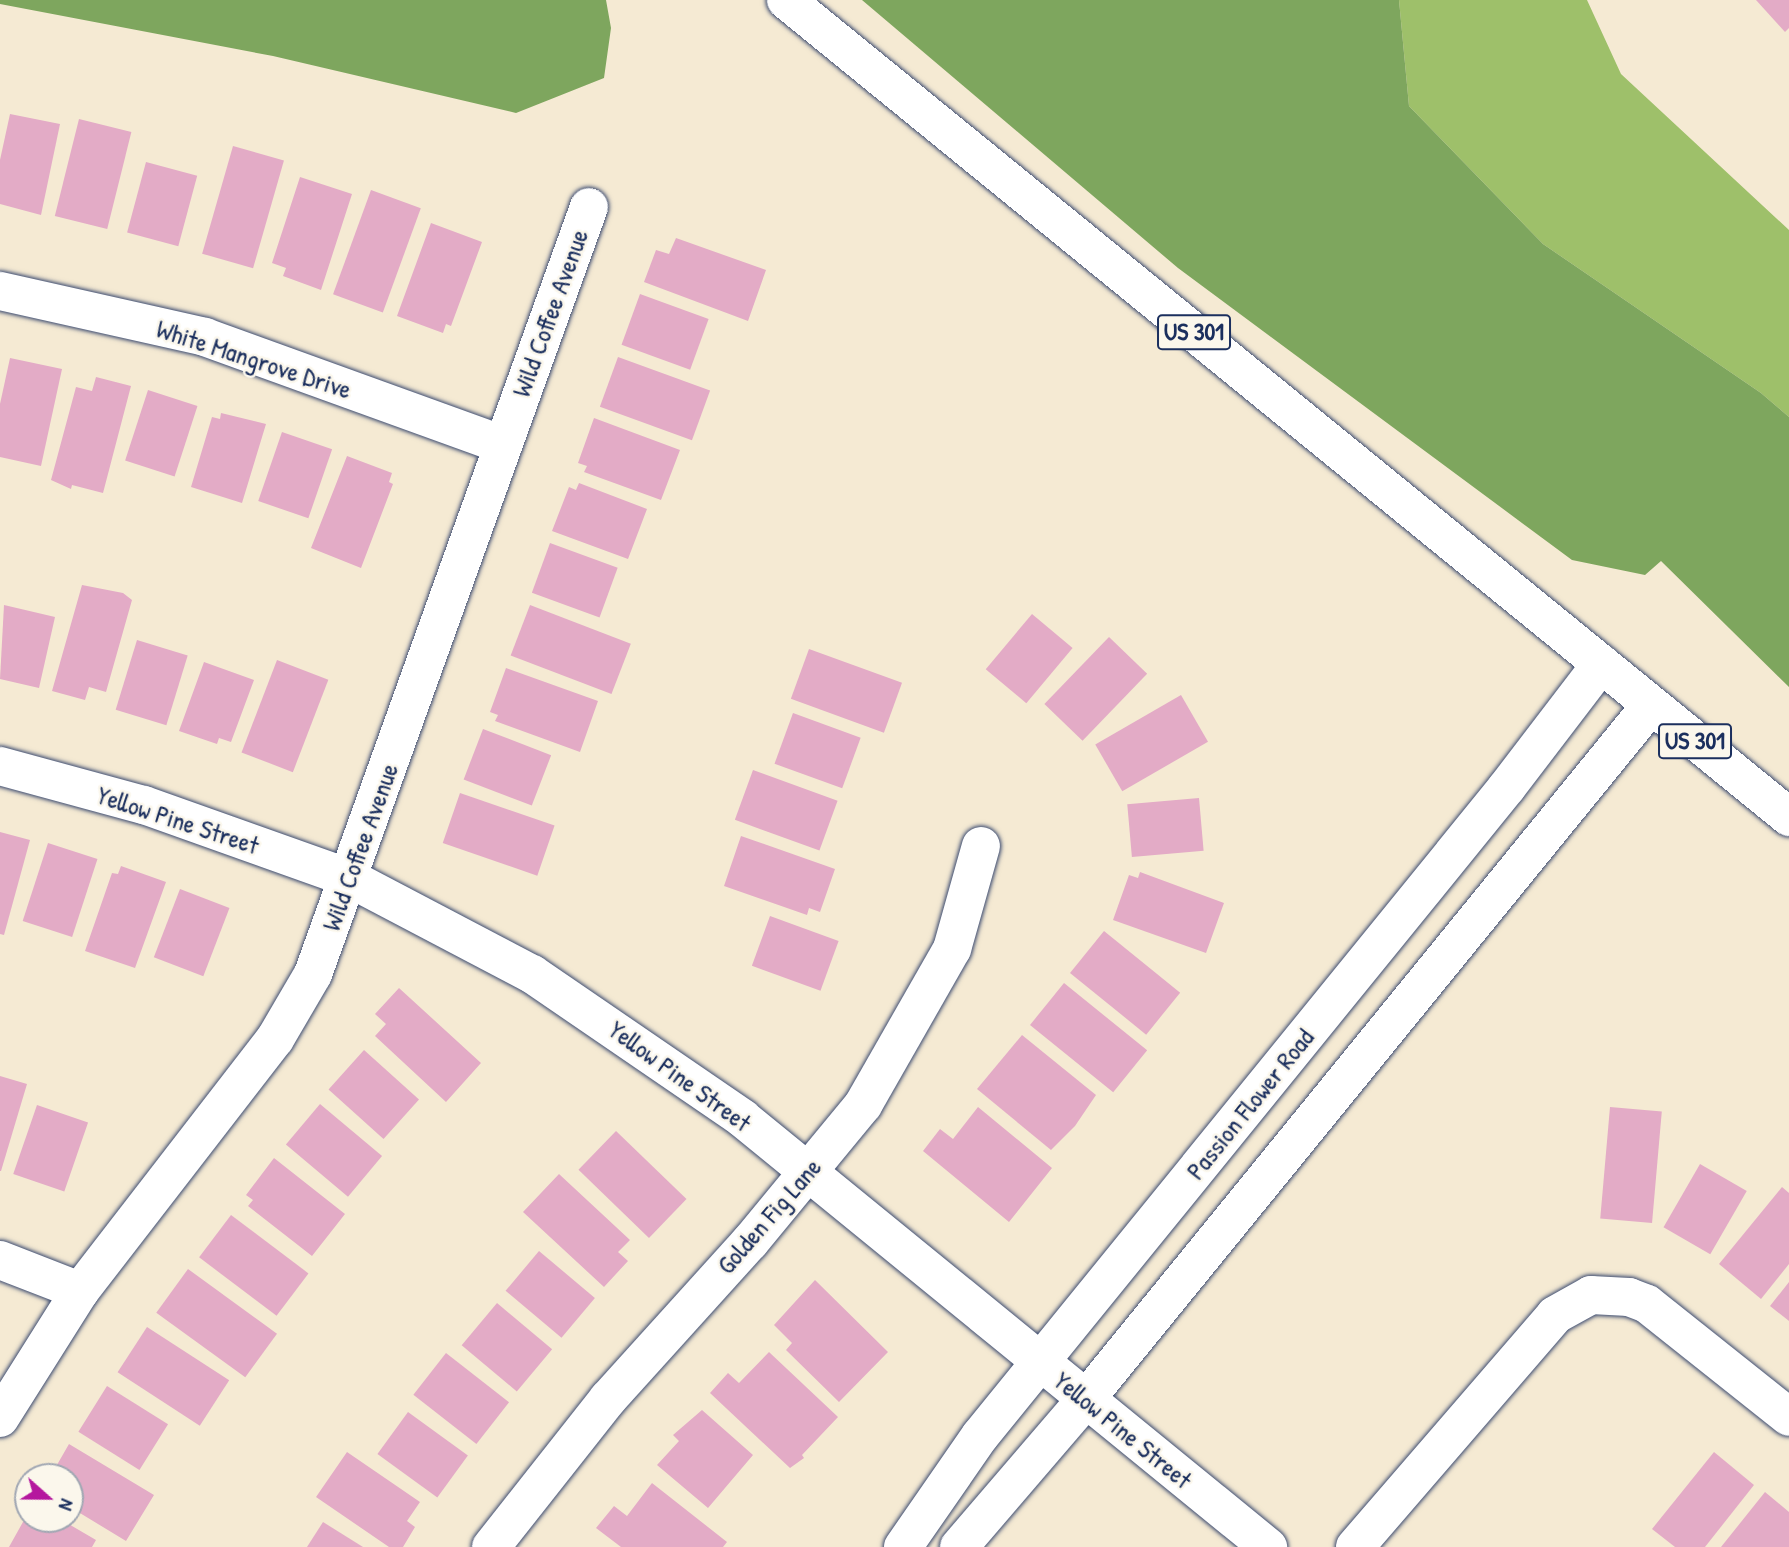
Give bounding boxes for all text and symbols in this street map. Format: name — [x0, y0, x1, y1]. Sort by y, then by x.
street label: Wild Coffee Avenue — [505, 225, 595, 401]
road number: US 301 — [1156, 312, 1232, 352]
street label: White Mangrove Drive — [153, 313, 355, 405]
road number: US 301 — [1656, 720, 1734, 762]
street label: Wild Coffee Avenue — [315, 759, 405, 935]
street label: Yellow Pine Street — [93, 779, 263, 861]
street label: Yellow Pine Street — [603, 1014, 757, 1138]
street label: Passion Flower Road — [1180, 1022, 1320, 1186]
street label: Golden Fig Lane — [710, 1152, 828, 1280]
street label: Yellow Pine Street — [1048, 1365, 1198, 1495]
north arrow — [14, 1463, 84, 1533]
text: N — [53, 1495, 81, 1514]

